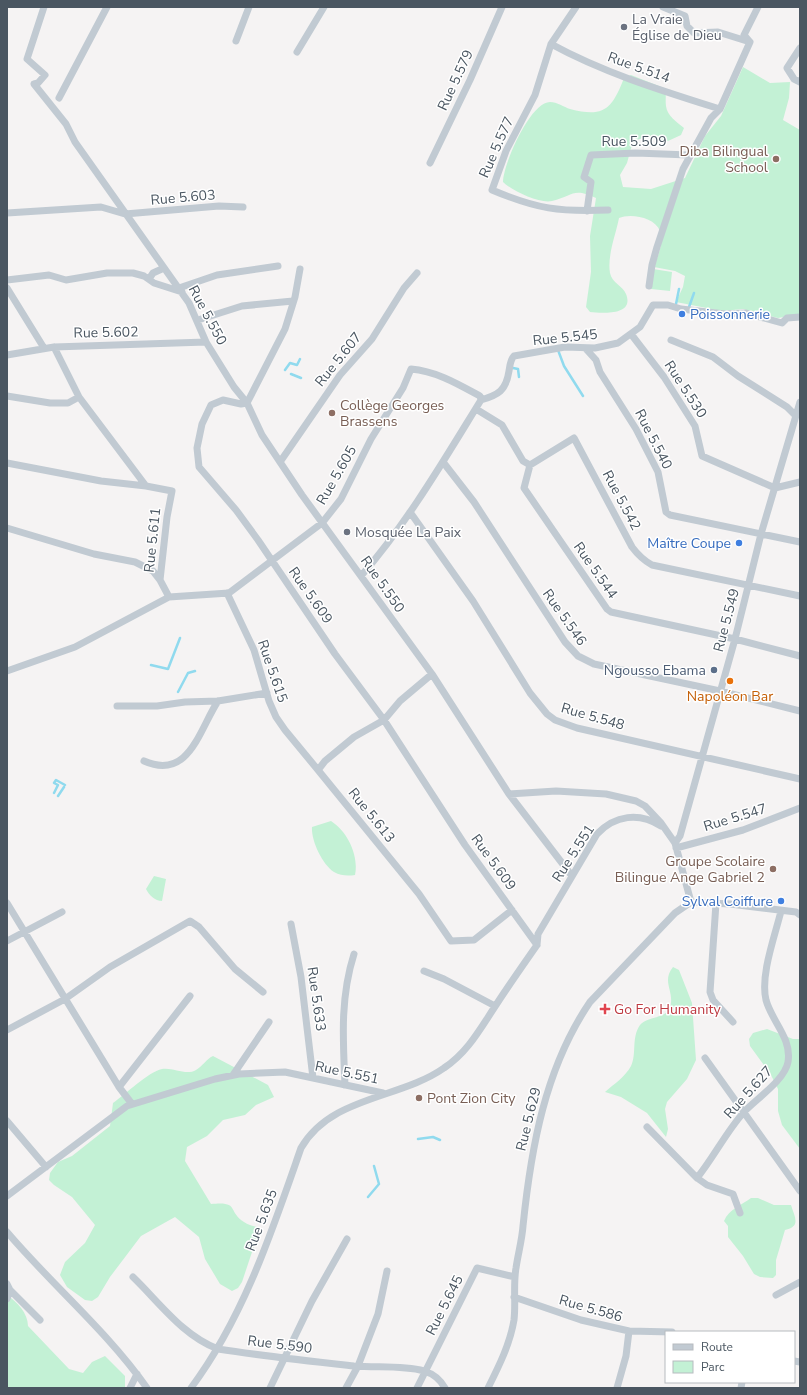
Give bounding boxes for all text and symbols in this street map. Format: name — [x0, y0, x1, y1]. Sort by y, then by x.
place label: La Vraie Église de Dieu — [632, 10, 722, 45]
marker: La Vraie Église de Dieu — [619, 22, 629, 32]
street label: Rue 5.579 — [433, 47, 478, 114]
street label: Rue 5.514 — [605, 47, 673, 88]
street label: Rue 5.577 — [475, 114, 518, 181]
street label: Rue 5.509 — [601, 132, 667, 151]
place label: Diba Bilingual School — [680, 142, 769, 177]
marker: Diba Bilingual School — [771, 154, 781, 164]
street label: Rue 5.603 — [150, 185, 216, 210]
street label: Rue 5.550 — [184, 282, 231, 348]
place label: Poissonnerie — [690, 305, 770, 324]
marker: Poissonnerie — [677, 309, 687, 319]
street label: Rue 5.602 — [73, 322, 139, 343]
street label: Rue 5.545 — [532, 325, 598, 350]
street label: Rue 5.607 — [311, 328, 366, 391]
street label: Rue 5.530 — [660, 357, 711, 422]
place label: Collège Georges Brassens — [340, 396, 445, 431]
street label: Rue 5.540 — [630, 406, 677, 473]
marker: Collège Georges Brassens — [327, 408, 337, 418]
street label: Rue 5.605 — [312, 442, 361, 508]
street label: Rue 5.542 — [598, 467, 645, 533]
street label: Rue 5.611 — [140, 507, 165, 573]
place label: Mosquée La Paix — [355, 523, 462, 542]
marker: Mosquée La Paix — [342, 527, 352, 537]
place label: Maître Coupe — [647, 534, 731, 553]
street label: Rue 5.544 — [569, 538, 622, 602]
marker: Maître Coupe — [734, 538, 744, 548]
street label: Rue 5.550 — [356, 552, 409, 616]
street label: Rue 5.609 — [284, 563, 337, 627]
street label: Rue 5.546 — [538, 585, 591, 649]
street label: Rue 5.549 — [709, 586, 744, 654]
street label: Rue 5.615 — [253, 637, 292, 705]
place label: Ngousso Ebama — [604, 661, 706, 680]
marker: Ngousso Ebama — [709, 665, 719, 675]
marker: Napoléon Bar — [725, 676, 735, 686]
place label: Napoléon Bar — [687, 687, 773, 706]
street label: Rue 5.548 — [559, 698, 627, 735]
street label: Rue 5.613 — [344, 784, 399, 847]
street label: Rue 5.547 — [701, 799, 769, 836]
street label: Rue 5.551 — [548, 821, 599, 886]
street label: Rue 5.609 — [467, 830, 520, 894]
place label: Groupe Scolaire Bilingue Ange Gabriel 2 — [615, 852, 765, 887]
marker: Groupe Scolaire Bilingue Ange Gabriel 2 — [768, 864, 778, 874]
place label: Sylval Coiffure — [682, 892, 773, 911]
marker: Sylval Coiffure — [776, 896, 786, 906]
street label: Rue 5.633 — [303, 966, 330, 1033]
place label: Go For Humanity — [614, 1000, 721, 1019]
marker: Go For Humanity — [599, 1003, 611, 1015]
street label: Rue 5.551 — [313, 1056, 381, 1089]
street label: Rue 5.627 — [720, 1062, 777, 1123]
street label: Rue 5.629 — [511, 1085, 546, 1153]
place label: Pont Zion City — [427, 1089, 516, 1108]
marker: Pont Zion City — [414, 1093, 424, 1103]
street label: Rue 5.635 — [241, 1186, 282, 1254]
street label: Rue 5.645 — [421, 1272, 468, 1339]
street label: Rue 5.586 — [557, 1290, 625, 1327]
street label: Rue 5.590 — [246, 1331, 313, 1358]
legend — [665, 1331, 795, 1383]
text: Route — [701, 1339, 733, 1355]
text: Parc — [701, 1359, 725, 1375]

